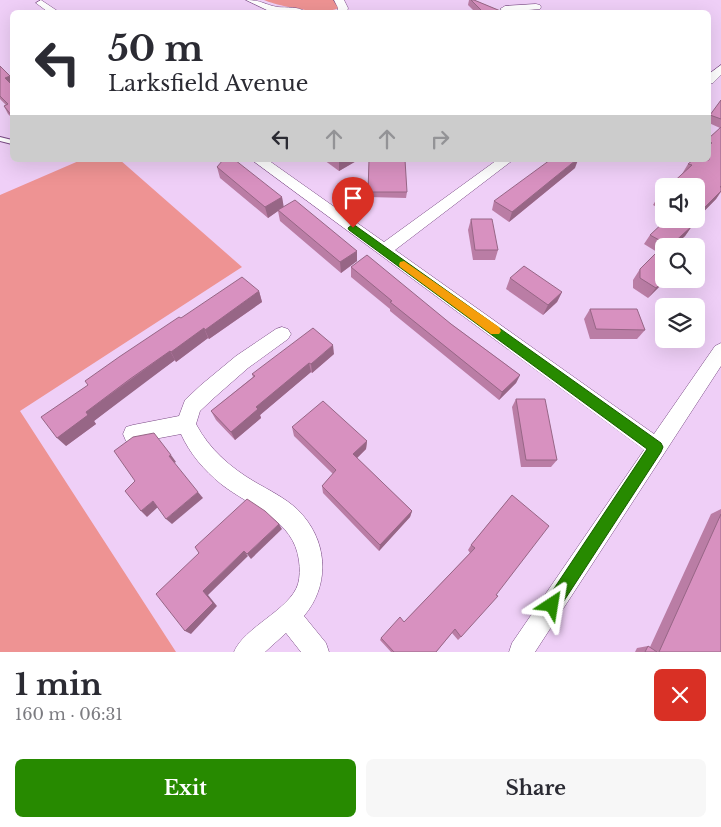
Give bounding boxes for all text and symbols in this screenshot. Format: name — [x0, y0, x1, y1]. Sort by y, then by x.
text: 50 m — [108, 27, 203, 70]
icon: left — [25, 30, 90, 95]
text: Larksfield Avenue — [108, 70, 308, 97]
icon: left — [267, 125, 295, 153]
icon: ahead — [320, 125, 348, 153]
icon: ahead — [373, 125, 401, 153]
icon: right — [426, 125, 454, 153]
pin — [332, 177, 374, 228]
map controls — [655, 178, 705, 348]
button: sound — [655, 178, 705, 228]
icon: arrive — [339, 184, 367, 212]
button: search — [655, 238, 705, 288]
button: layers — [655, 298, 705, 348]
position arrow — [525, 578, 577, 630]
text: 1 min — [15, 666, 102, 703]
button: close — [654, 669, 706, 721]
text: 160 m · 06:31 — [15, 704, 123, 724]
button: Exit — [15, 759, 356, 817]
button: Share — [366, 759, 706, 817]

